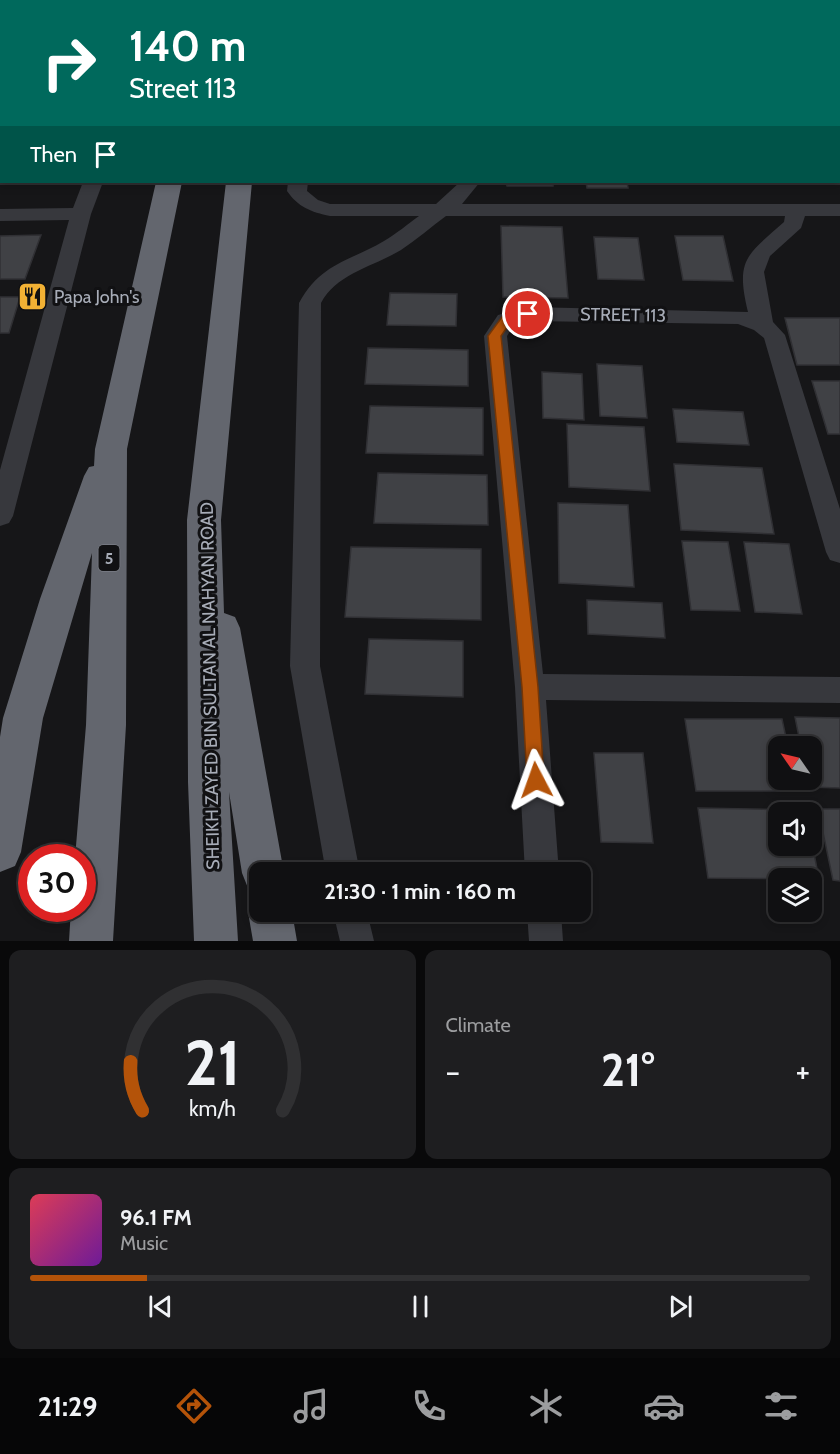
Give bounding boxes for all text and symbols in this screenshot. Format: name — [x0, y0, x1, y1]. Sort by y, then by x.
text: 140 m — [129, 20, 246, 72]
icon: right — [30, 24, 108, 102]
text: Street 113 — [129, 72, 237, 105]
icon: arrive — [89, 138, 122, 171]
text: Then — [30, 141, 77, 168]
restaurant icon: Papa John's — [17, 281, 49, 313]
place label: Papa John's — [54, 286, 139, 308]
pin — [502, 288, 553, 339]
icon: arrive — [511, 297, 544, 330]
street label: STREET 113 — [580, 303, 666, 327]
street label: SHEIKH ZAYED BIN SULTAN AL NAHYAN ROAD — [196, 502, 224, 870]
road number: 5 — [98, 545, 120, 571]
north arrow — [768, 736, 822, 790]
map controls — [768, 736, 822, 922]
position arrow — [504, 748, 568, 812]
button: sound — [768, 802, 822, 856]
speed limit sign: 30 — [18, 844, 96, 922]
button: layers — [768, 868, 822, 922]
text: 21:30 · 1 min · 160 m — [324, 878, 516, 905]
text: Climate — [446, 1013, 511, 1037]
text: 21 — [184, 1025, 240, 1101]
text: 21° — [601, 1043, 654, 1097]
text: − — [446, 1051, 460, 1091]
text: + — [795, 1051, 810, 1091]
text: km/h — [189, 1096, 236, 1122]
text: 96.1 FM — [120, 1204, 192, 1231]
text: Music — [120, 1231, 168, 1255]
icon: previous — [144, 1290, 177, 1323]
icon: pause — [404, 1290, 437, 1323]
icon: next — [664, 1290, 697, 1323]
icon: directions — [173, 1385, 215, 1427]
icon: music — [290, 1385, 332, 1427]
icon: phone — [408, 1385, 450, 1427]
icon: climate — [525, 1385, 567, 1427]
icon: car — [643, 1385, 685, 1427]
icon: filters — [760, 1385, 802, 1427]
text: 21:29 — [38, 1390, 97, 1423]

